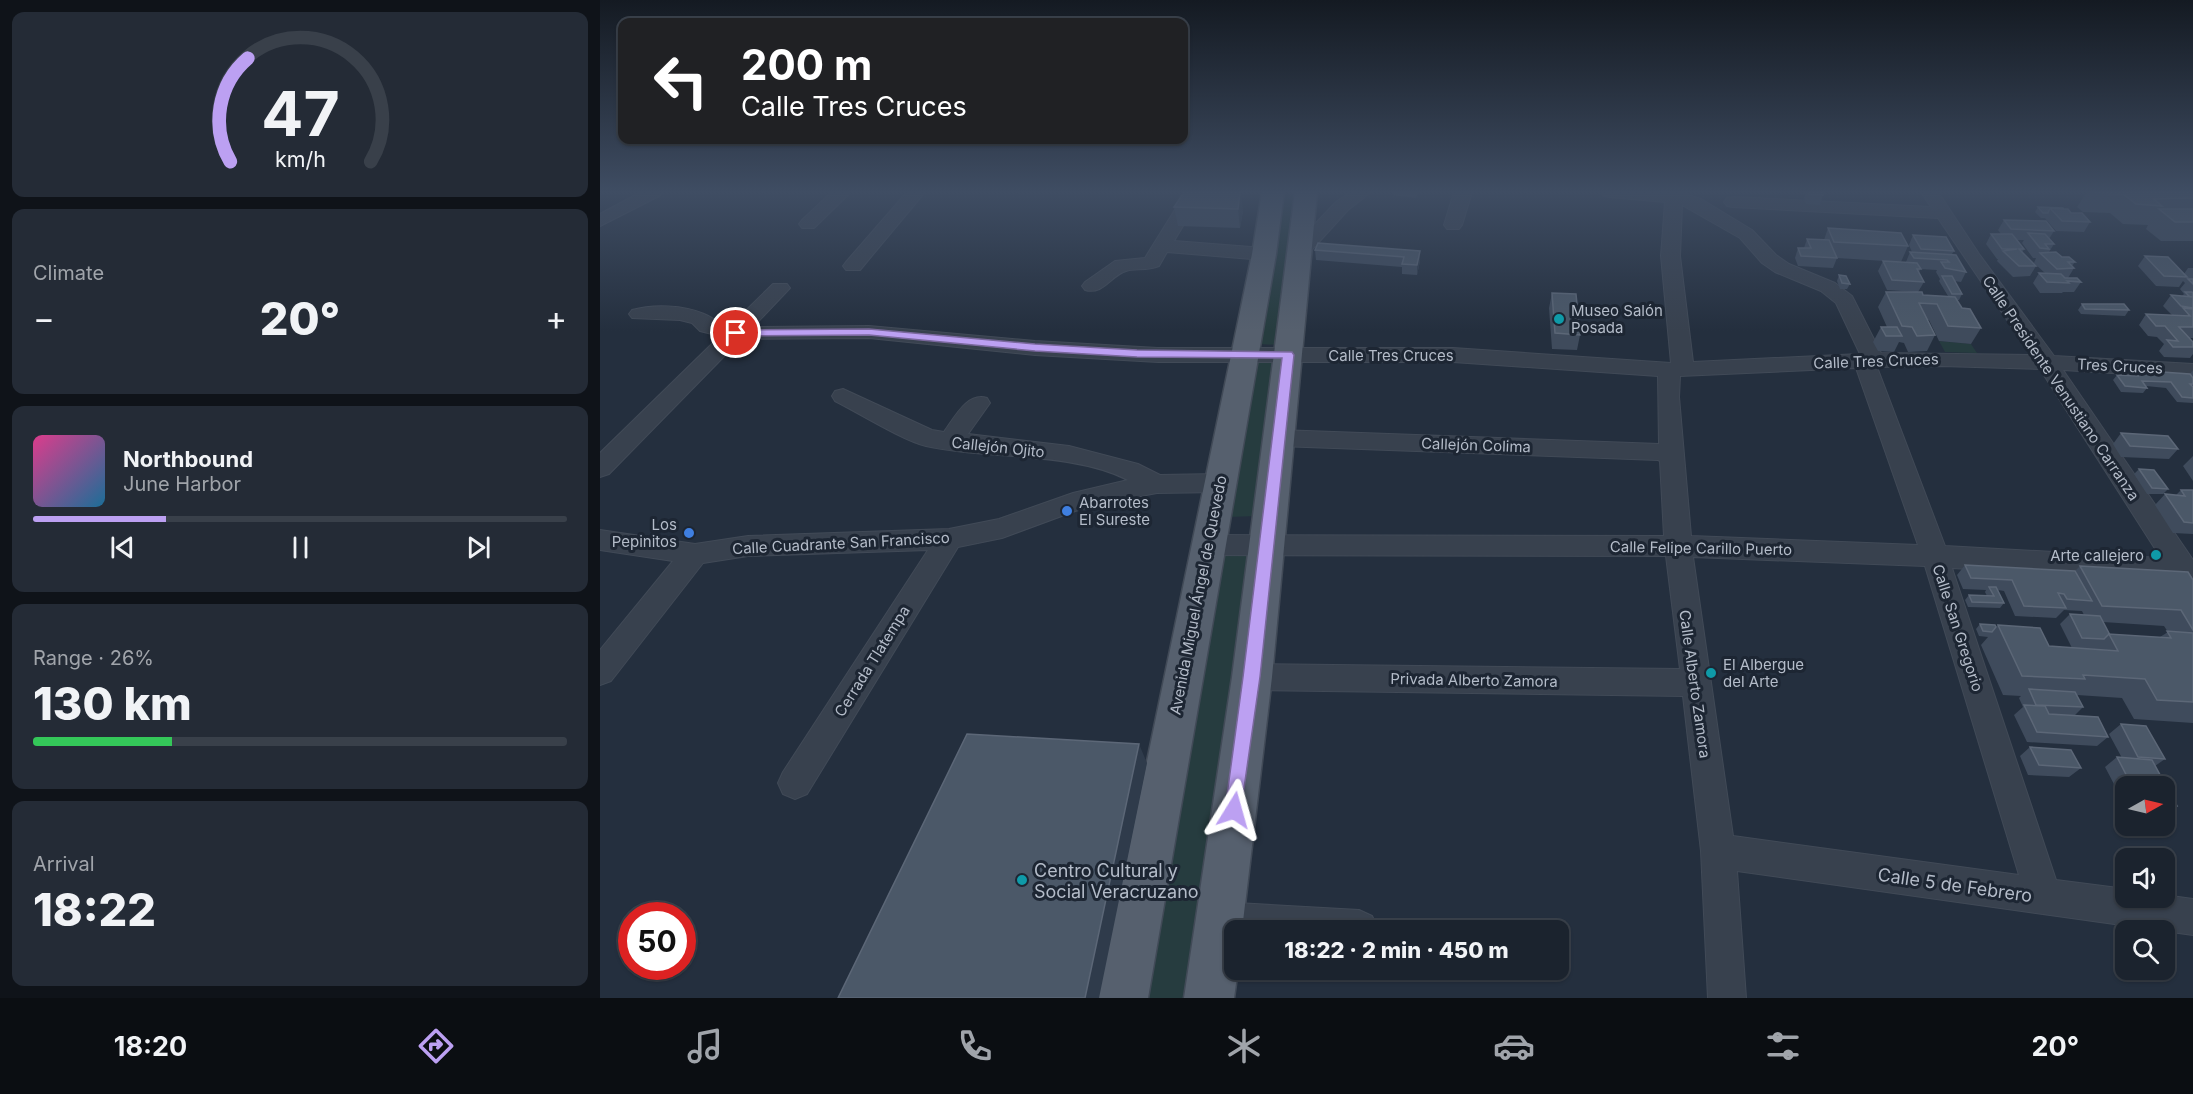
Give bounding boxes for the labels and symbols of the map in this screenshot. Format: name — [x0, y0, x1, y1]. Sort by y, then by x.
street label: Calle Presidente Venustiano Carranza — [1978, 272, 2144, 504]
place label: Museo Salón Posada — [1571, 301, 1663, 337]
pin — [710, 307, 761, 358]
marker: Museo Salón Posada — [1552, 312, 1566, 326]
street label: Calle Tres Cruces — [1328, 346, 1454, 365]
street label: Calle Tres Cruces — [1813, 349, 1939, 373]
street label: Tres Cruces — [2077, 354, 2163, 378]
street label: Callejón Ojito — [950, 433, 1046, 461]
street label: Callejón Colima — [1421, 434, 1531, 456]
street label: Avenida Miguel Ángel de Quevedo — [1165, 474, 1231, 716]
place label: Abarrotes El Sureste — [1079, 493, 1150, 529]
marker: Abarrotes El Sureste — [1060, 504, 1074, 518]
place label: Los Pepinitos — [612, 515, 677, 551]
marker: Los Pepinitos — [682, 526, 696, 540]
street label: Calle Cuadrante San Francisco — [732, 528, 950, 558]
street label: Calle Felipe Carillo Puerto — [1610, 537, 1792, 559]
place label: Arte callejero — [2050, 546, 2144, 565]
marker: Arte callejero — [2149, 548, 2163, 562]
street label: Calle San Gregorio — [1928, 562, 1988, 694]
street label: Cerrada Tlatempa — [830, 602, 914, 720]
street label: Calle Alberto Zamora — [1675, 609, 1715, 759]
place label: El Albergue del Arte — [1723, 655, 1804, 691]
marker: El Albergue del Arte — [1704, 666, 1718, 680]
street label: Privada Alberto Zamora — [1390, 669, 1558, 691]
north arrow — [2115, 776, 2175, 836]
position arrow — [1202, 778, 1266, 842]
place label: Centro Cultural y Social Veracruzano — [1034, 860, 1199, 902]
street label: Calle 5 de Febrero — [1876, 864, 2034, 906]
marker: Centro Cultural y Social Veracruzano — [1015, 873, 1029, 887]
speed limit sign: 50 — [618, 902, 696, 980]

